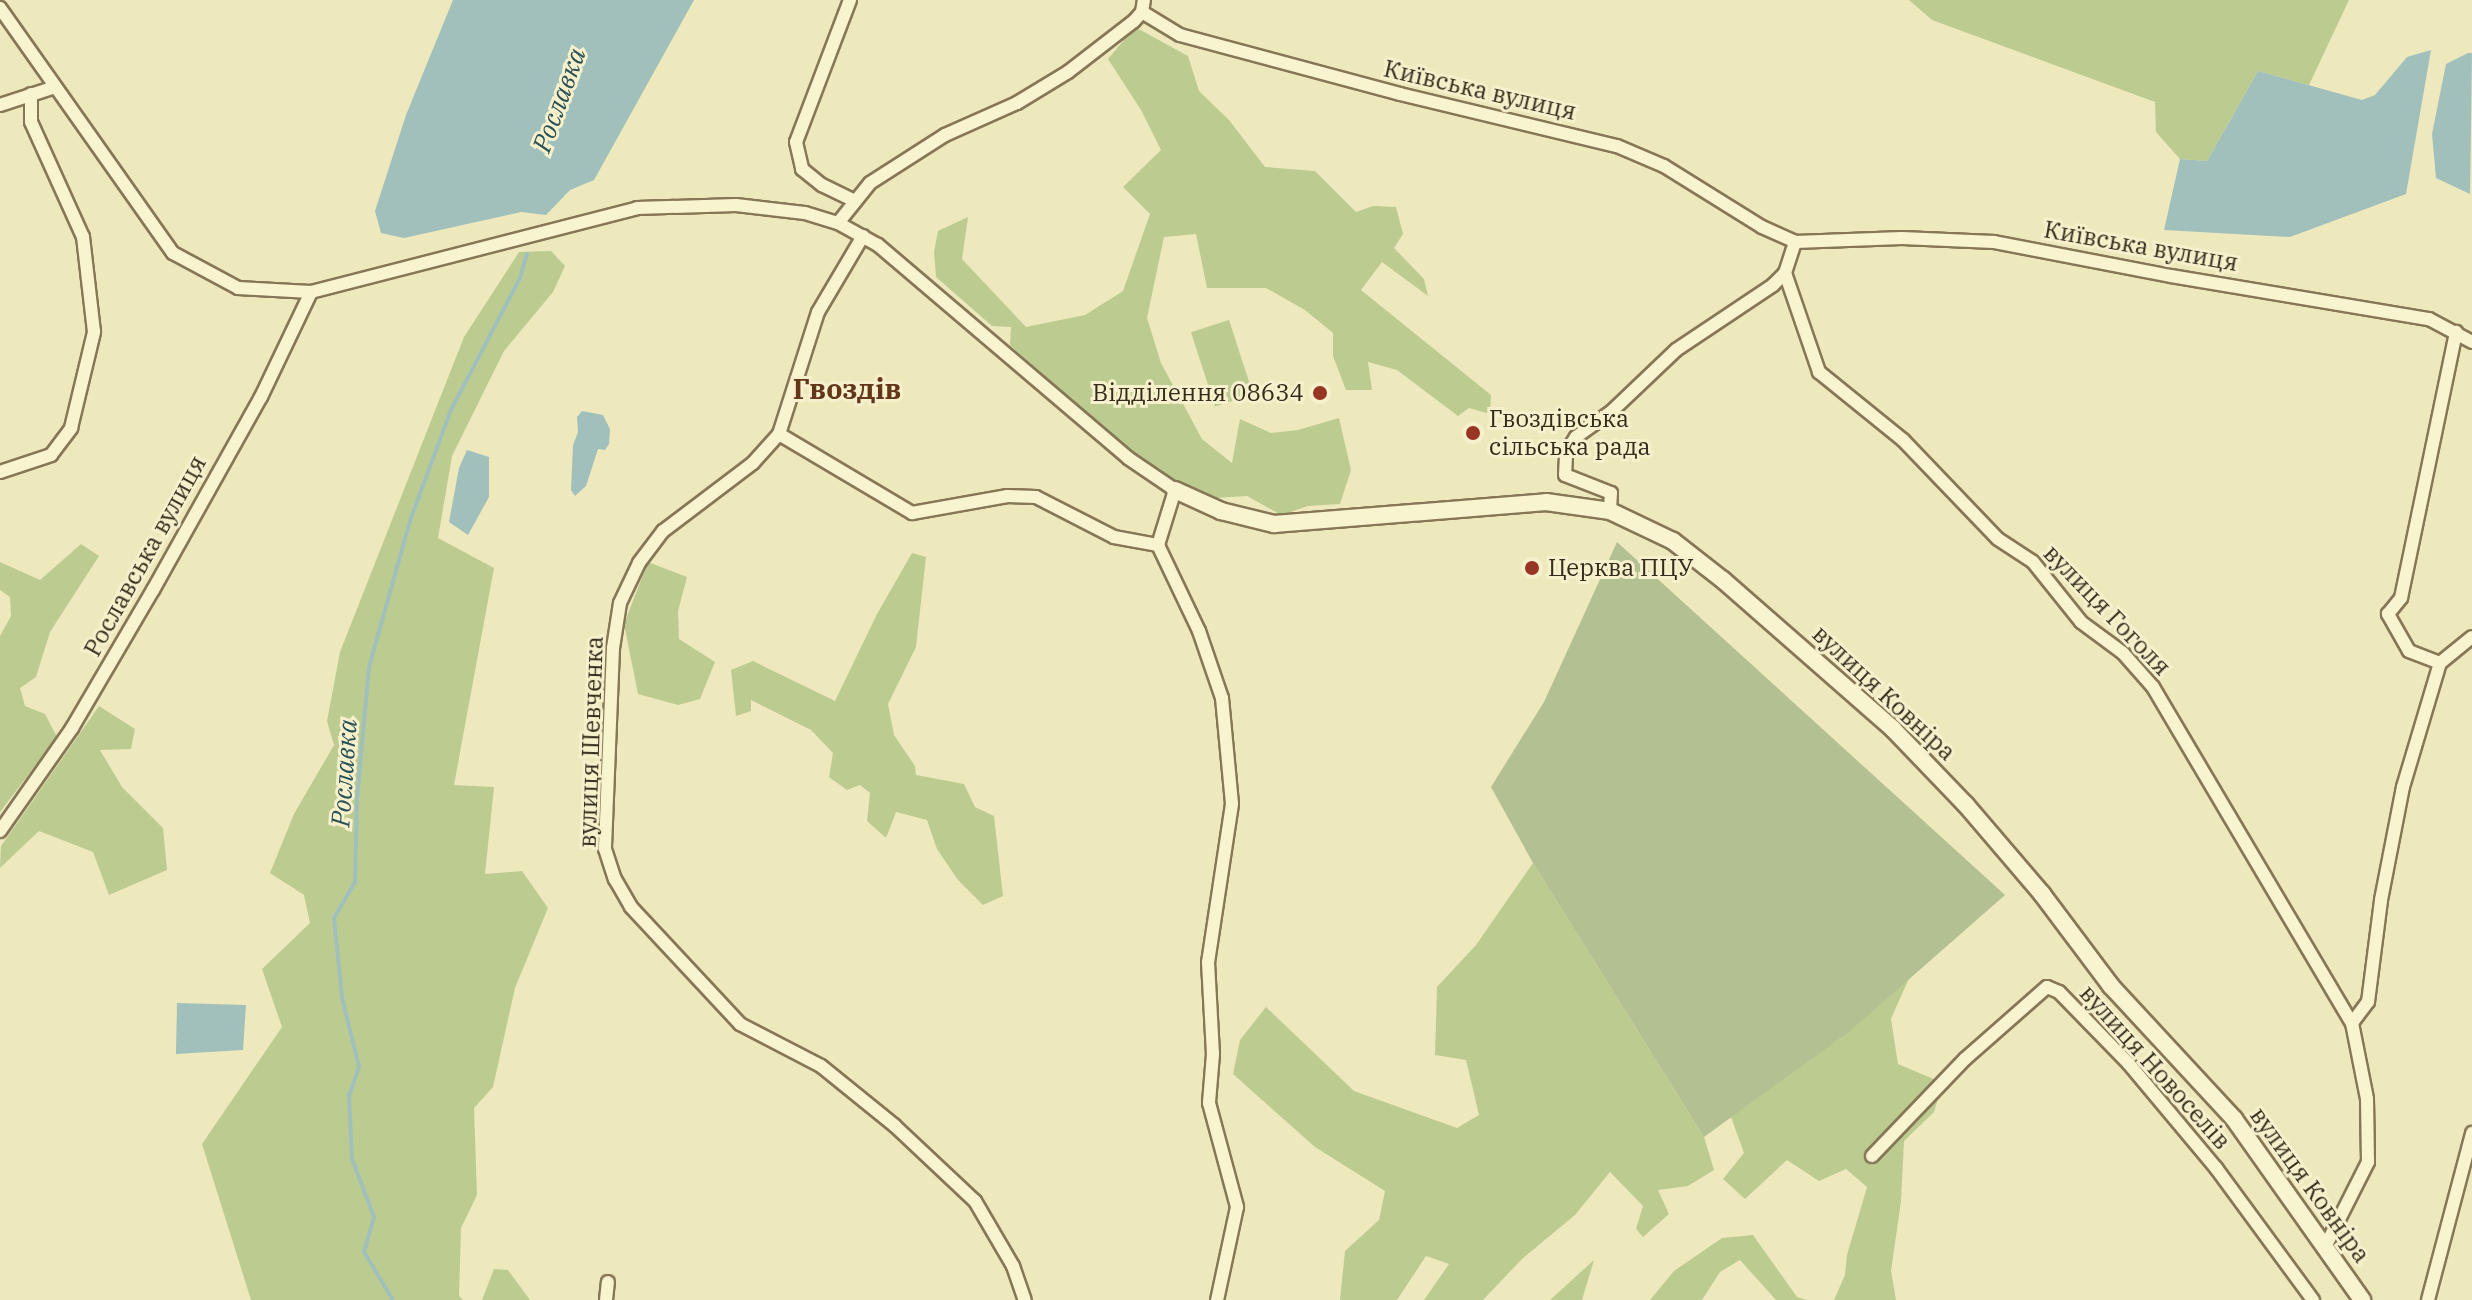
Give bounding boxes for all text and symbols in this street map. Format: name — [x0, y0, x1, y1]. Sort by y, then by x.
water label: Рославка — [526, 44, 592, 156]
street label: Київська вулиця — [1381, 54, 1579, 126]
street label: Київська вулиця — [2042, 215, 2240, 277]
district label: Гвоздів — [793, 372, 901, 406]
place label: Відділення 08634 — [1092, 379, 1304, 407]
marker: Відділення 08634 — [1311, 384, 1329, 402]
place label: Гвоздівська сільська рада — [1489, 405, 1651, 461]
marker: Гвоздівська сільська рада — [1464, 424, 1482, 442]
street label: Рославська вулиця — [78, 451, 212, 661]
street label: вулиця Гоголя — [2038, 539, 2176, 681]
place label: Церква ПЦУ — [1548, 554, 1693, 582]
marker: Церква ПЦУ — [1523, 559, 1541, 577]
street label: вулиця Ковніра — [1807, 619, 1961, 767]
street label: вулиця Шевченка — [573, 636, 609, 848]
water label: Рославка — [325, 718, 363, 828]
street label: вулиця Новоселів — [2074, 979, 2236, 1155]
street label: вулиця Ковніра — [2244, 1102, 2376, 1268]

